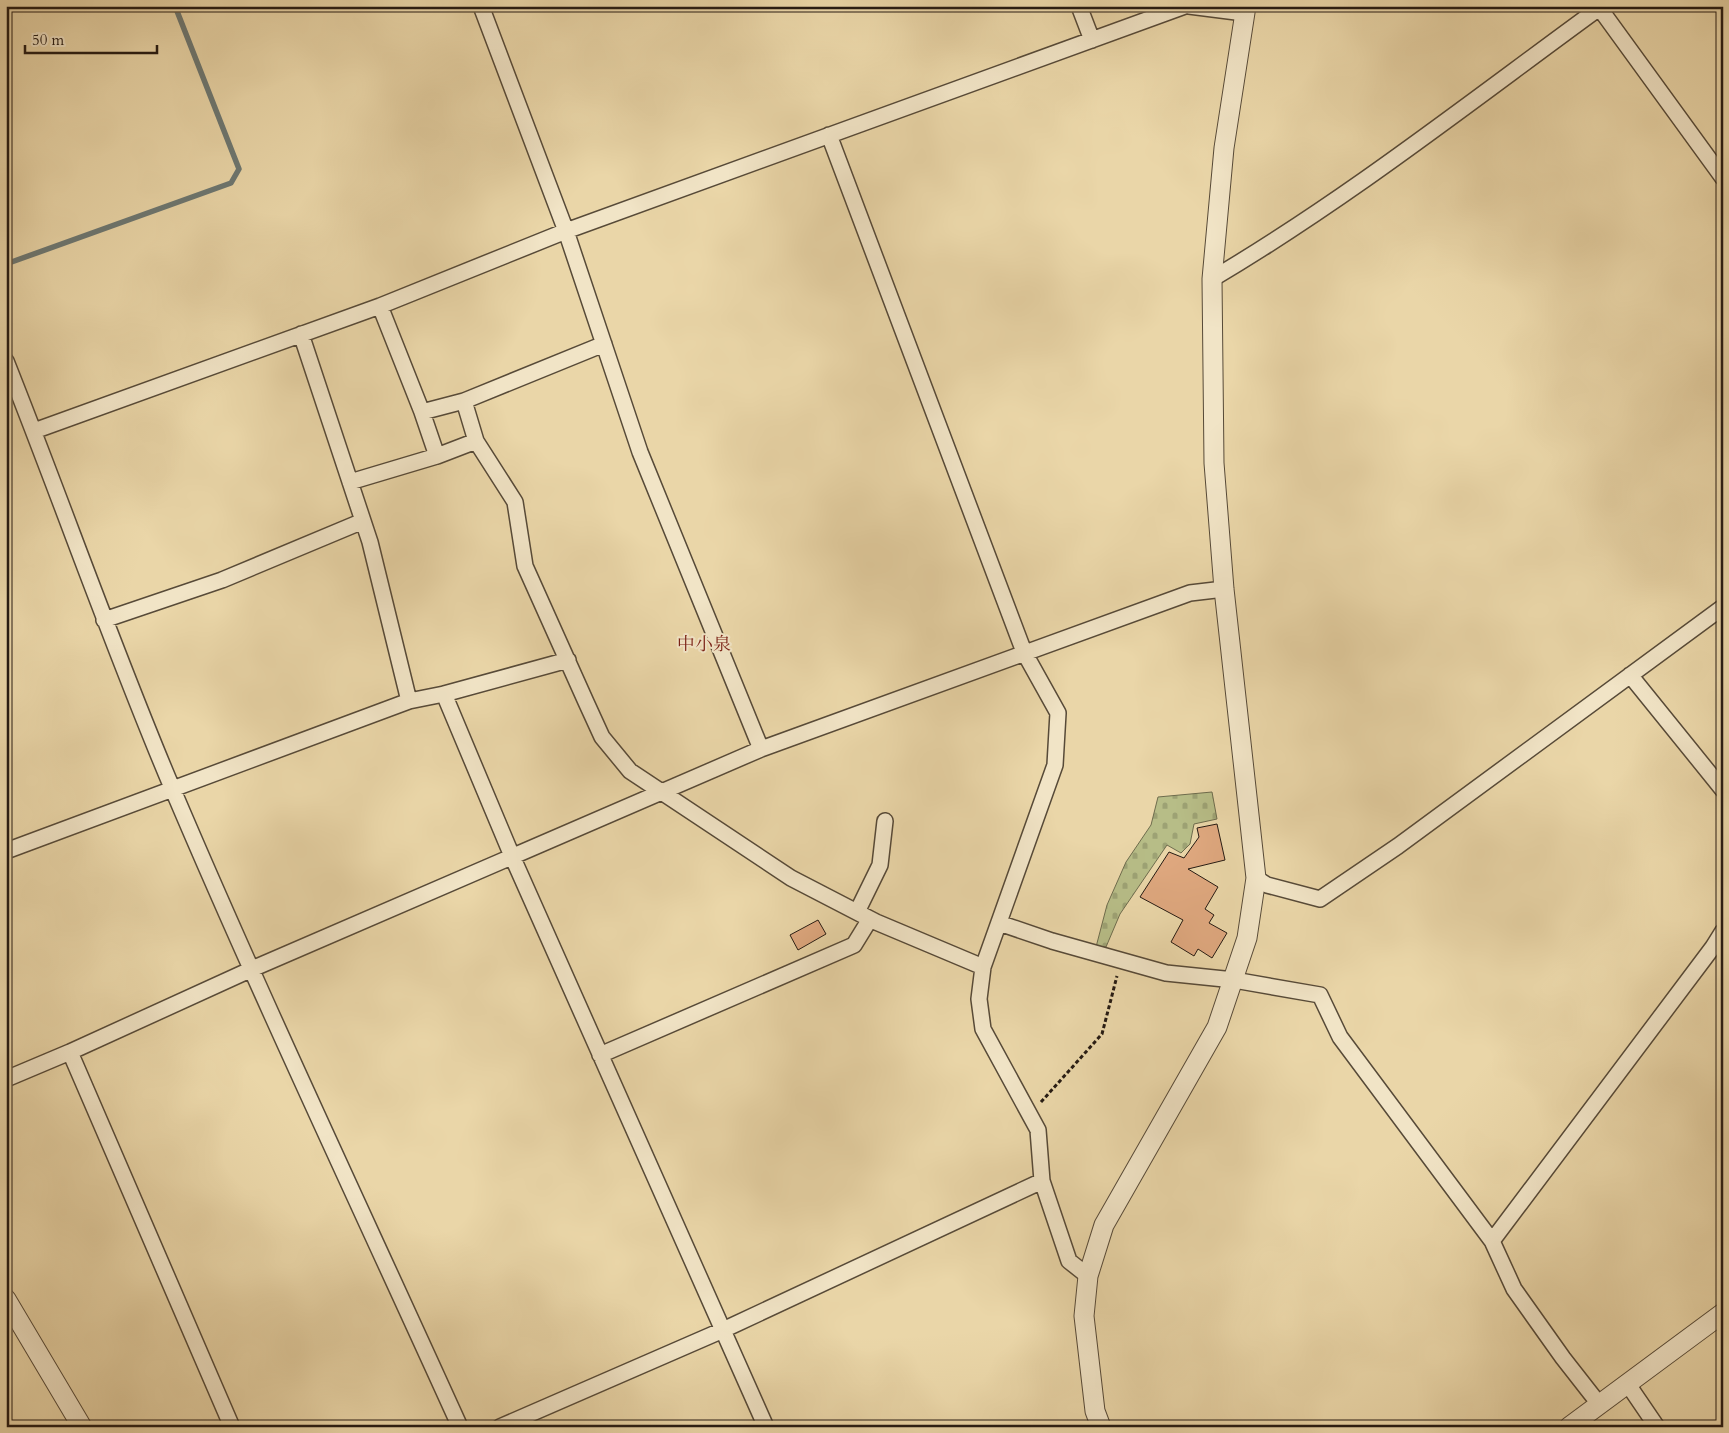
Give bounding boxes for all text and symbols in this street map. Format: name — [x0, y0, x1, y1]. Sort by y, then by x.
scale bar — [25, 22, 158, 54]
text: 50 m — [32, 30, 64, 50]
district label: 中小泉 — [677, 632, 731, 657]

